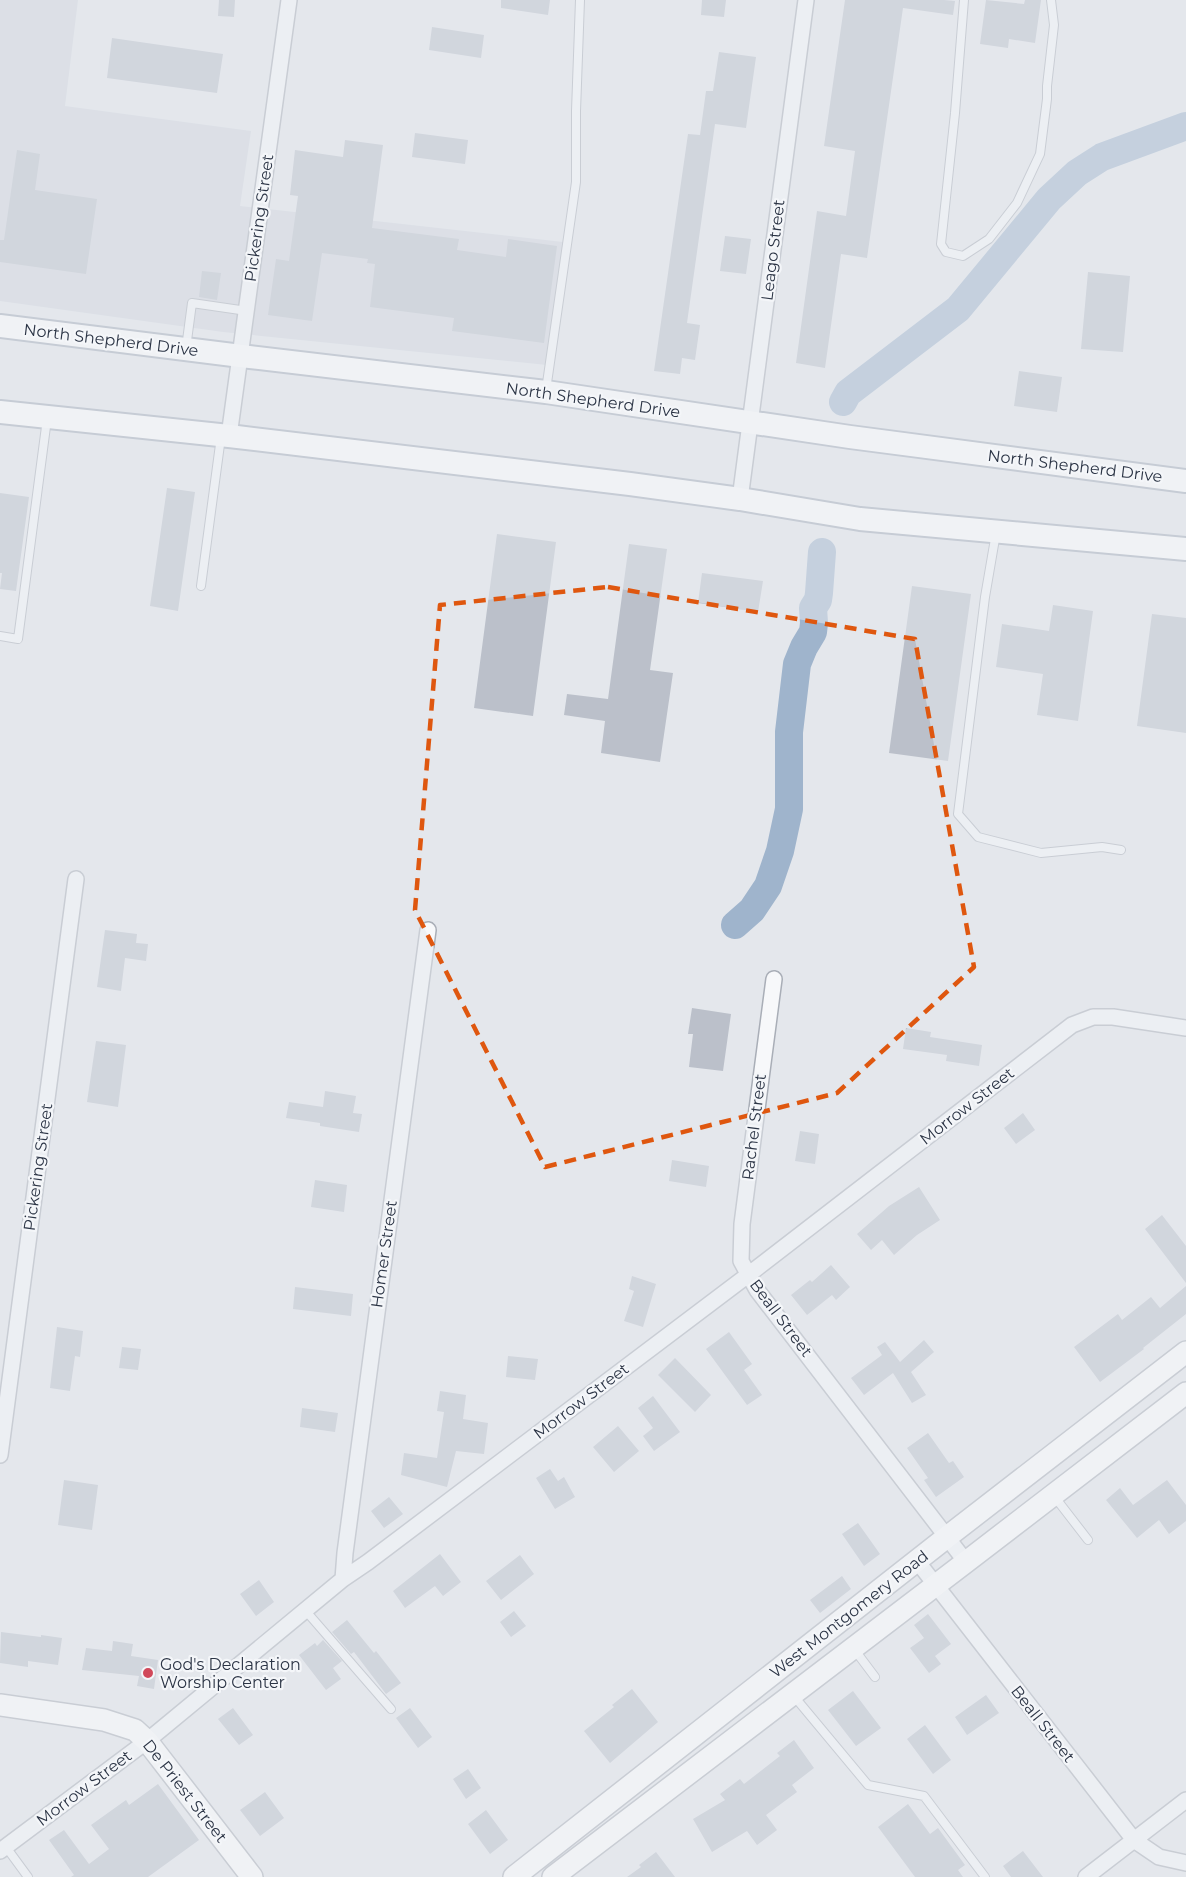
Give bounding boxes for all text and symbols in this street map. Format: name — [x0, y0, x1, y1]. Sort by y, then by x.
street label: Pickering Street — [241, 153, 277, 283]
street label: Leago Street — [757, 198, 789, 302]
street label: North Shepherd Drive — [22, 320, 200, 360]
street label: North Shepherd Drive — [505, 378, 681, 422]
street label: North Shepherd Drive — [986, 446, 1164, 486]
street label: Morrow Street — [916, 1063, 1018, 1149]
street label: Rachel Street — [738, 1072, 770, 1181]
street label: Pickering Street — [20, 1102, 56, 1232]
street label: Homer Street — [367, 1198, 401, 1309]
street label: Beall Street — [746, 1276, 817, 1361]
street label: Morrow Street — [530, 1359, 633, 1443]
street label: West Montgomery Road — [766, 1546, 932, 1682]
place label: God's Declaration Worship Center — [160, 1655, 301, 1692]
marker: God's Declaration Worship Center — [141, 1666, 155, 1680]
street label: Beall Street — [1007, 1682, 1079, 1767]
street label: De Priest Street — [139, 1736, 231, 1847]
street label: Morrow Street — [33, 1746, 136, 1830]

